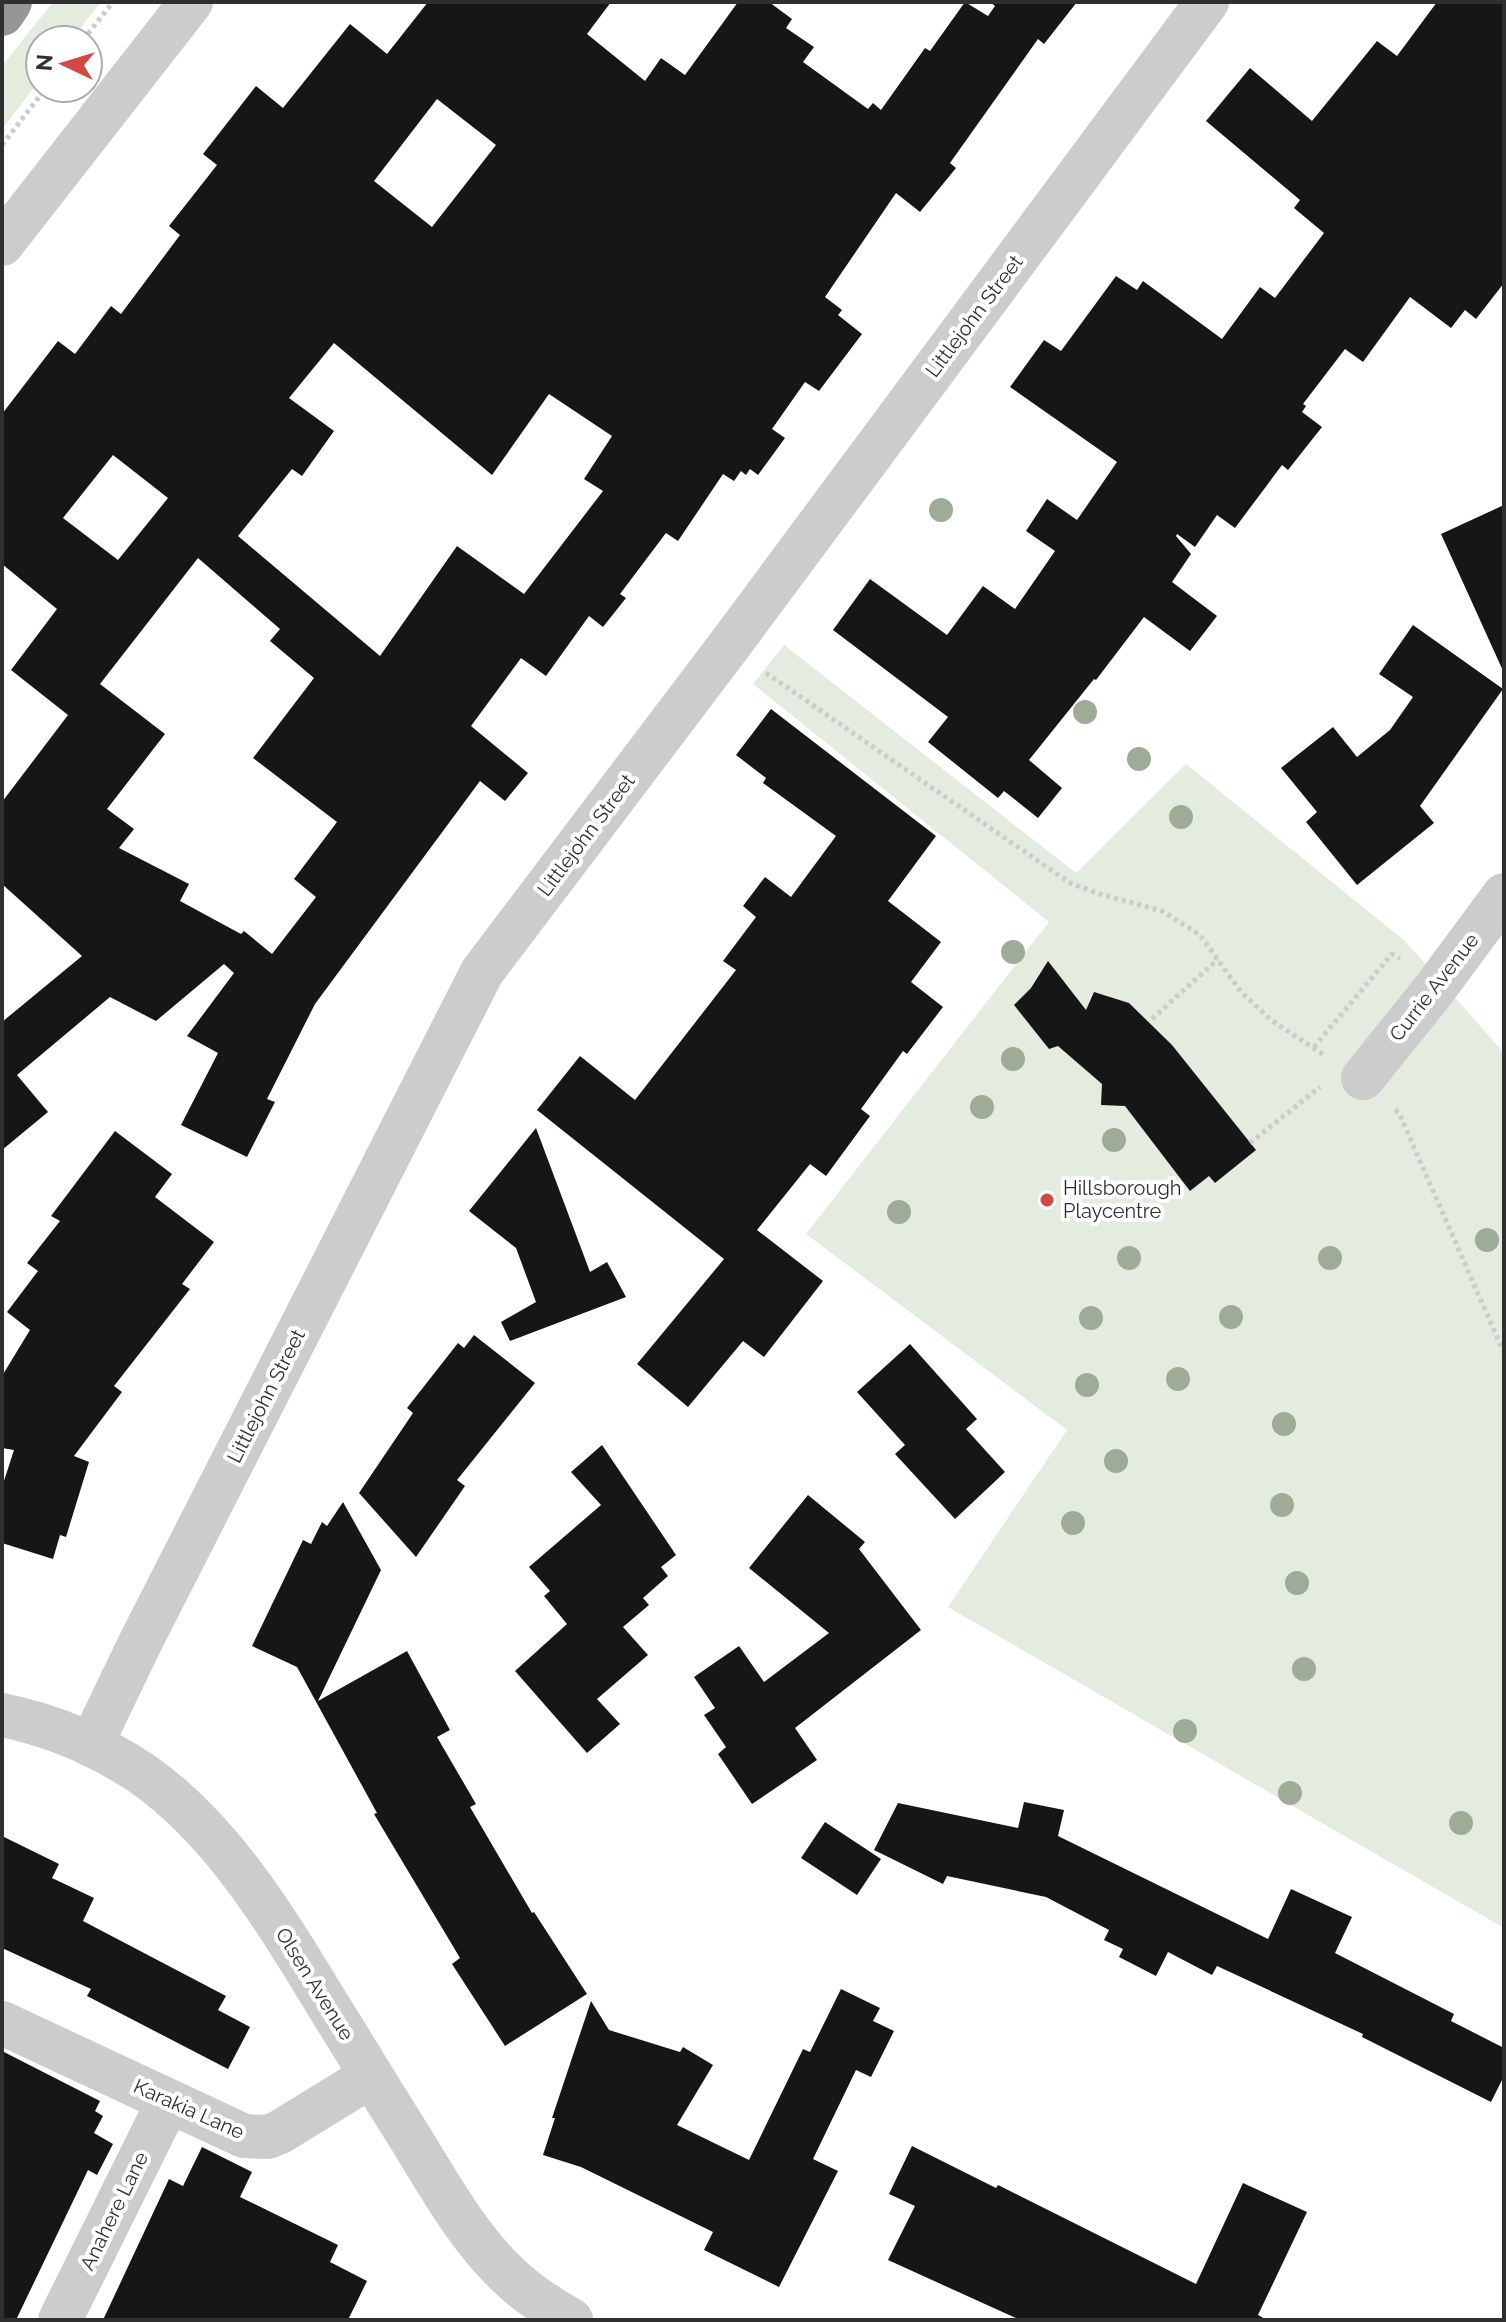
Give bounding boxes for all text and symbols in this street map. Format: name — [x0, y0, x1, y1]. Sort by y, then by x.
north arrow — [24, 24, 104, 104]
text: N — [30, 53, 58, 72]
street label: Littlejohn Street — [920, 250, 1028, 382]
street label: Littlejohn Street — [532, 769, 640, 901]
street label: Currie Avenue — [1384, 928, 1484, 1046]
place label: Hillsborough Playcentre — [1063, 1176, 1181, 1223]
marker: Hillsborough Playcentre — [1038, 1191, 1056, 1209]
street label: Littlejohn Street — [222, 1325, 310, 1467]
street label: Olsen Avenue — [271, 1923, 359, 2045]
street label: Karakia Lane — [130, 2074, 248, 2144]
street label: Anahere Lane — [75, 2148, 153, 2274]

